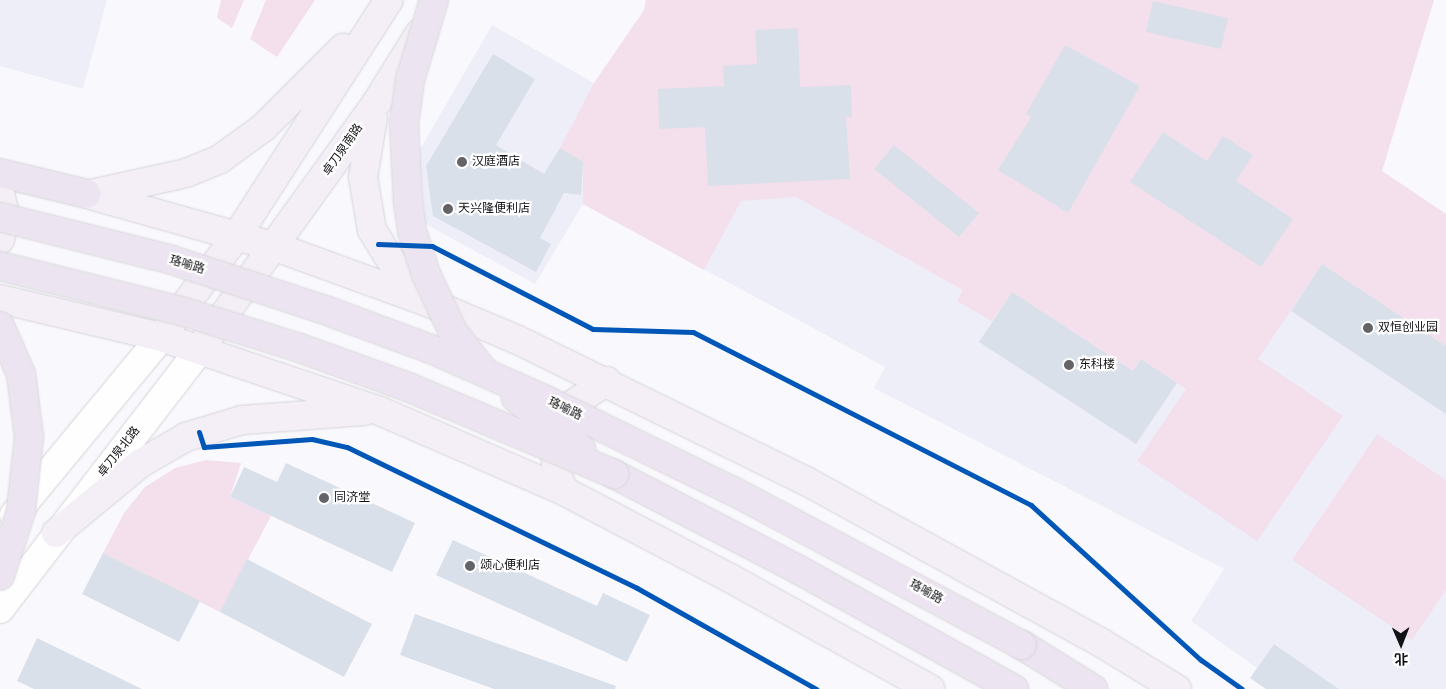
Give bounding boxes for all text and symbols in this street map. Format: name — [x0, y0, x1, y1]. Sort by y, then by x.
street label: 卓刀泉南路 — [320, 121, 366, 179]
place label: 汉庭酒店 — [472, 155, 520, 169]
marker: 汉庭酒店 — [456, 156, 468, 168]
place label: 天兴隆便利店 — [458, 202, 530, 216]
marker: 天兴隆便利店 — [442, 203, 454, 215]
street label: 珞喻路 — [168, 253, 206, 277]
place label: 双恒创业园 — [1378, 321, 1438, 335]
marker: 双恒创业园 — [1362, 322, 1374, 334]
place label: 东科楼 — [1079, 358, 1115, 372]
marker: 东科楼 — [1063, 359, 1075, 371]
street label: 珞喻路 — [546, 395, 584, 423]
street label: 卓刀泉北路 — [95, 424, 143, 480]
place label: 同济堂 — [334, 491, 370, 505]
marker: 同济堂 — [318, 492, 330, 504]
place label: 颂心便利店 — [480, 559, 540, 573]
marker: 颂心便利店 — [464, 560, 476, 572]
street label: 珞喻路 — [907, 577, 945, 607]
north arrow — [1376, 619, 1426, 669]
text: 北 — [1394, 651, 1408, 667]

